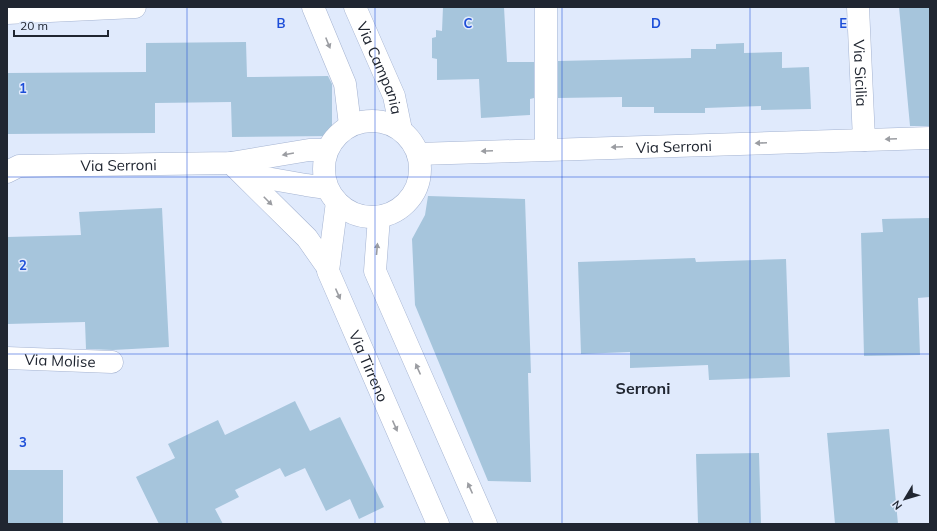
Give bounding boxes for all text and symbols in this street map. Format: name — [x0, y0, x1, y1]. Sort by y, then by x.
scale bar — [14, 12, 108, 38]
text: B — [277, 15, 286, 31]
text: C — [464, 15, 473, 31]
text: D — [651, 15, 661, 31]
text: E — [839, 15, 847, 31]
text: 20 m — [20, 18, 48, 33]
street label: Via Campania — [353, 18, 407, 116]
one-way arrow — [325, 38, 331, 49]
street label: Via Sicilia — [850, 39, 872, 107]
text: 1 — [19, 80, 27, 96]
street label: Via Serroni — [635, 135, 712, 157]
one-way arrow — [884, 136, 897, 142]
one-way arrow — [755, 139, 767, 146]
one-way arrow — [611, 143, 623, 150]
one-way arrow — [481, 148, 493, 155]
one-way arrow — [282, 151, 294, 157]
street label: Via Serroni — [80, 155, 157, 175]
one-way arrow — [263, 196, 273, 206]
one-way arrow — [373, 243, 380, 255]
text: 2 — [19, 257, 27, 273]
one-way arrow — [335, 289, 341, 300]
street label: Via Tirreno — [345, 327, 393, 404]
street label: Via Molise — [24, 349, 96, 371]
one-way arrow — [415, 364, 421, 375]
district label: Serroni — [616, 378, 670, 398]
one-way arrow — [393, 421, 399, 433]
text: 3 — [19, 434, 27, 450]
north arrow — [885, 479, 925, 519]
one-way arrow — [467, 482, 473, 494]
text: N — [889, 498, 905, 513]

